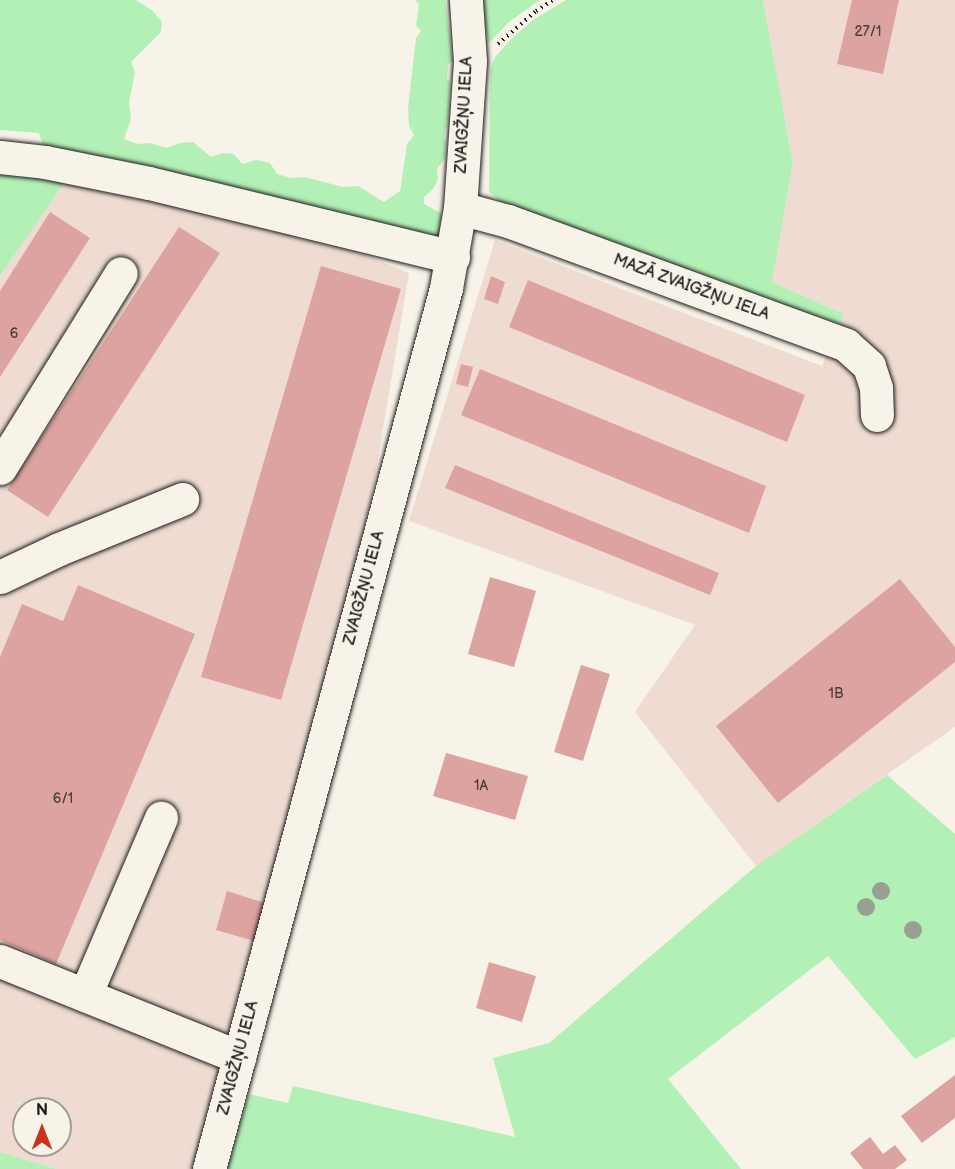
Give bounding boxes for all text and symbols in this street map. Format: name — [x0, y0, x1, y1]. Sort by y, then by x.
house number: 27/1 — [855, 24, 881, 40]
street label: ZVAIGŽŅU IELA — [452, 56, 478, 174]
street label: MAZĀ ZVAIGŽŅU IELA — [610, 251, 772, 325]
house number: 6 — [10, 326, 18, 342]
street label: ZVAIGŽŅU IELA — [341, 529, 389, 647]
house number: 1B — [828, 686, 844, 702]
house number: 1A — [474, 778, 488, 794]
house number: 6/1 — [53, 791, 73, 807]
street label: ZVAIGŽŅU IELA — [215, 999, 263, 1117]
north arrow — [12, 1097, 72, 1157]
text: N — [36, 1101, 48, 1120]

